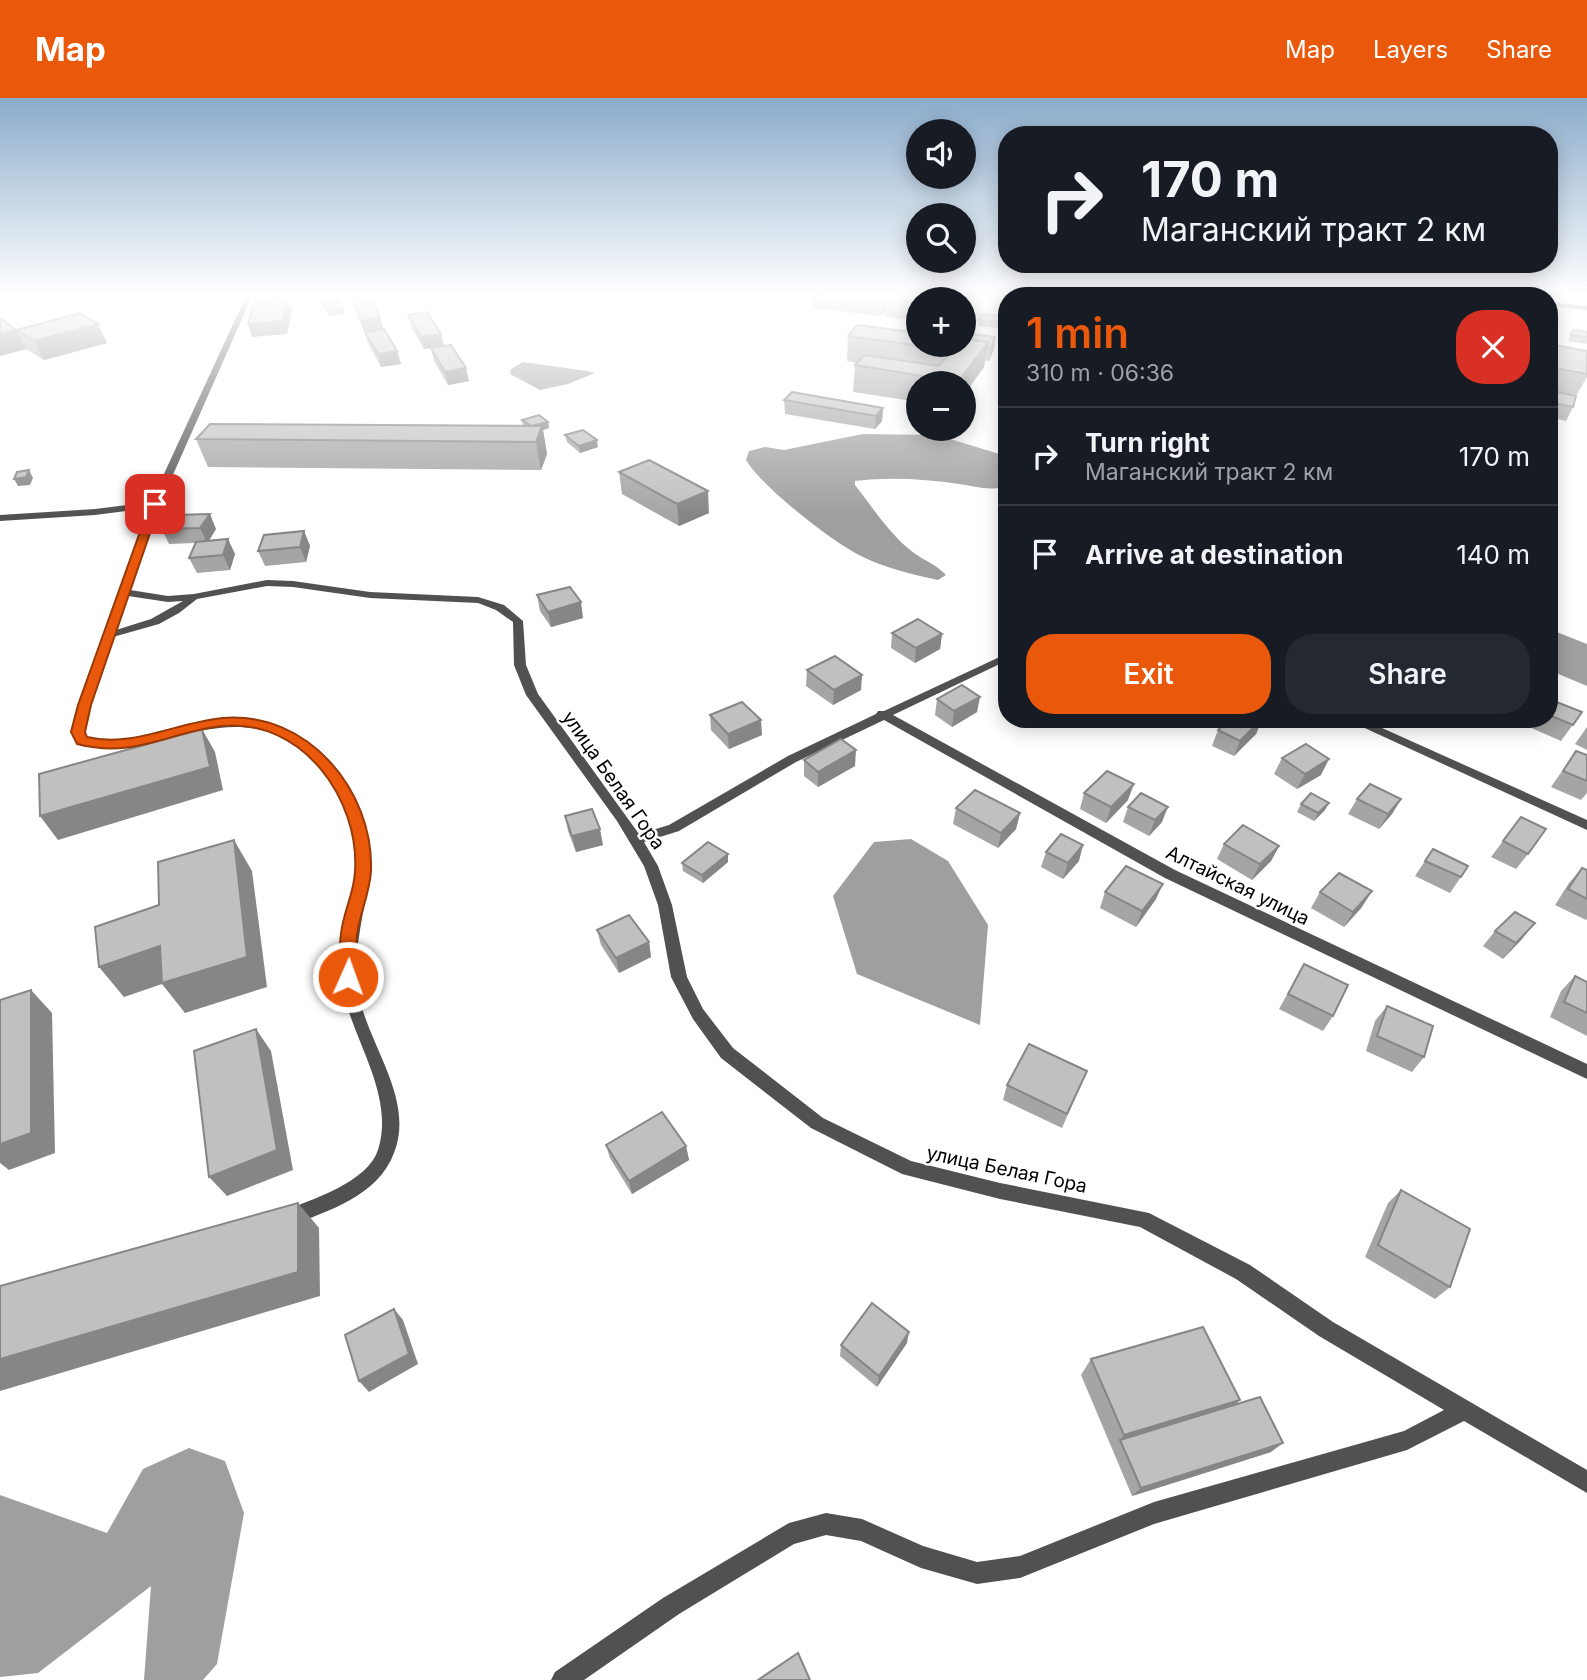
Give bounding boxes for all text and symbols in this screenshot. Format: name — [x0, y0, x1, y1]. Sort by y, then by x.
text: Map — [35, 29, 106, 69]
text: Map — [1285, 35, 1335, 64]
text: Layers — [1373, 35, 1448, 64]
text: Share — [1486, 35, 1552, 64]
map controls — [906, 119, 976, 441]
button: sound — [906, 119, 976, 189]
text: 170 m — [1141, 150, 1279, 209]
icon: right — [1026, 154, 1117, 245]
button: search — [906, 203, 976, 273]
text: Маганский тракт 2 км — [1141, 210, 1486, 249]
button: + — [906, 287, 976, 357]
text: 1 min — [1026, 307, 1129, 358]
button: close — [1456, 310, 1530, 384]
text: 310 m · 06:36 — [1026, 359, 1174, 387]
button: − — [906, 371, 976, 441]
text: Turn right — [1085, 427, 1210, 458]
icon: right — [1026, 437, 1064, 475]
text: 170 m — [1459, 441, 1530, 472]
text: Маганский тракт 2 км — [1085, 458, 1333, 486]
pin — [125, 474, 185, 534]
icon: arrive — [136, 485, 174, 523]
icon: arrive — [1026, 535, 1064, 573]
text: Arrive at destination — [1085, 539, 1344, 570]
text: 140 m — [1456, 539, 1530, 570]
button: Exit — [1026, 634, 1271, 714]
button: Share — [1285, 634, 1530, 714]
street label: улица Белая Гора — [557, 707, 670, 854]
street label: Алтайская улица — [1162, 841, 1313, 930]
position arrow — [311, 940, 385, 1014]
street label: улица Белая Гора — [925, 1141, 1089, 1198]

